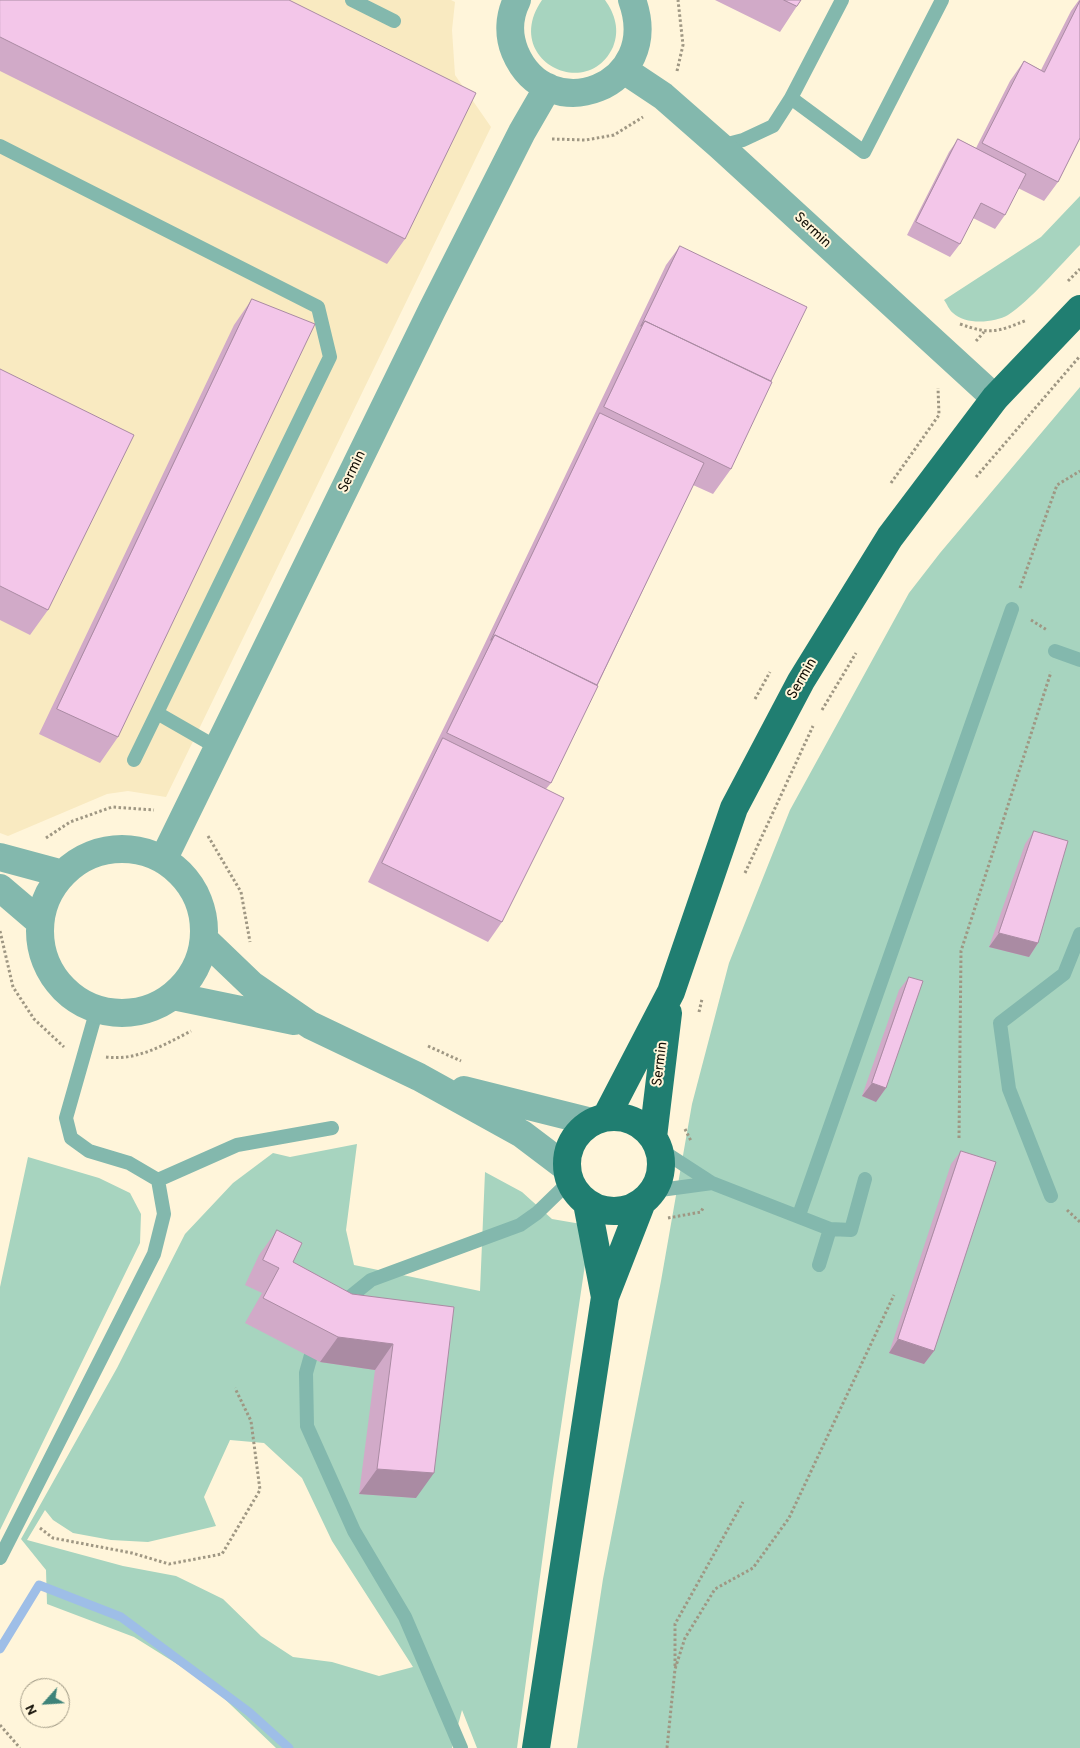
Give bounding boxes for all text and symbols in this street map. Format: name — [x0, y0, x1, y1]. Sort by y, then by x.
street label: Sermin — [790, 210, 834, 252]
street label: Sermin — [336, 448, 370, 496]
street label: Sermin — [785, 656, 821, 702]
street label: Sermin — [650, 1041, 672, 1087]
north arrow — [20, 1678, 70, 1728]
text: N — [22, 1701, 42, 1718]

